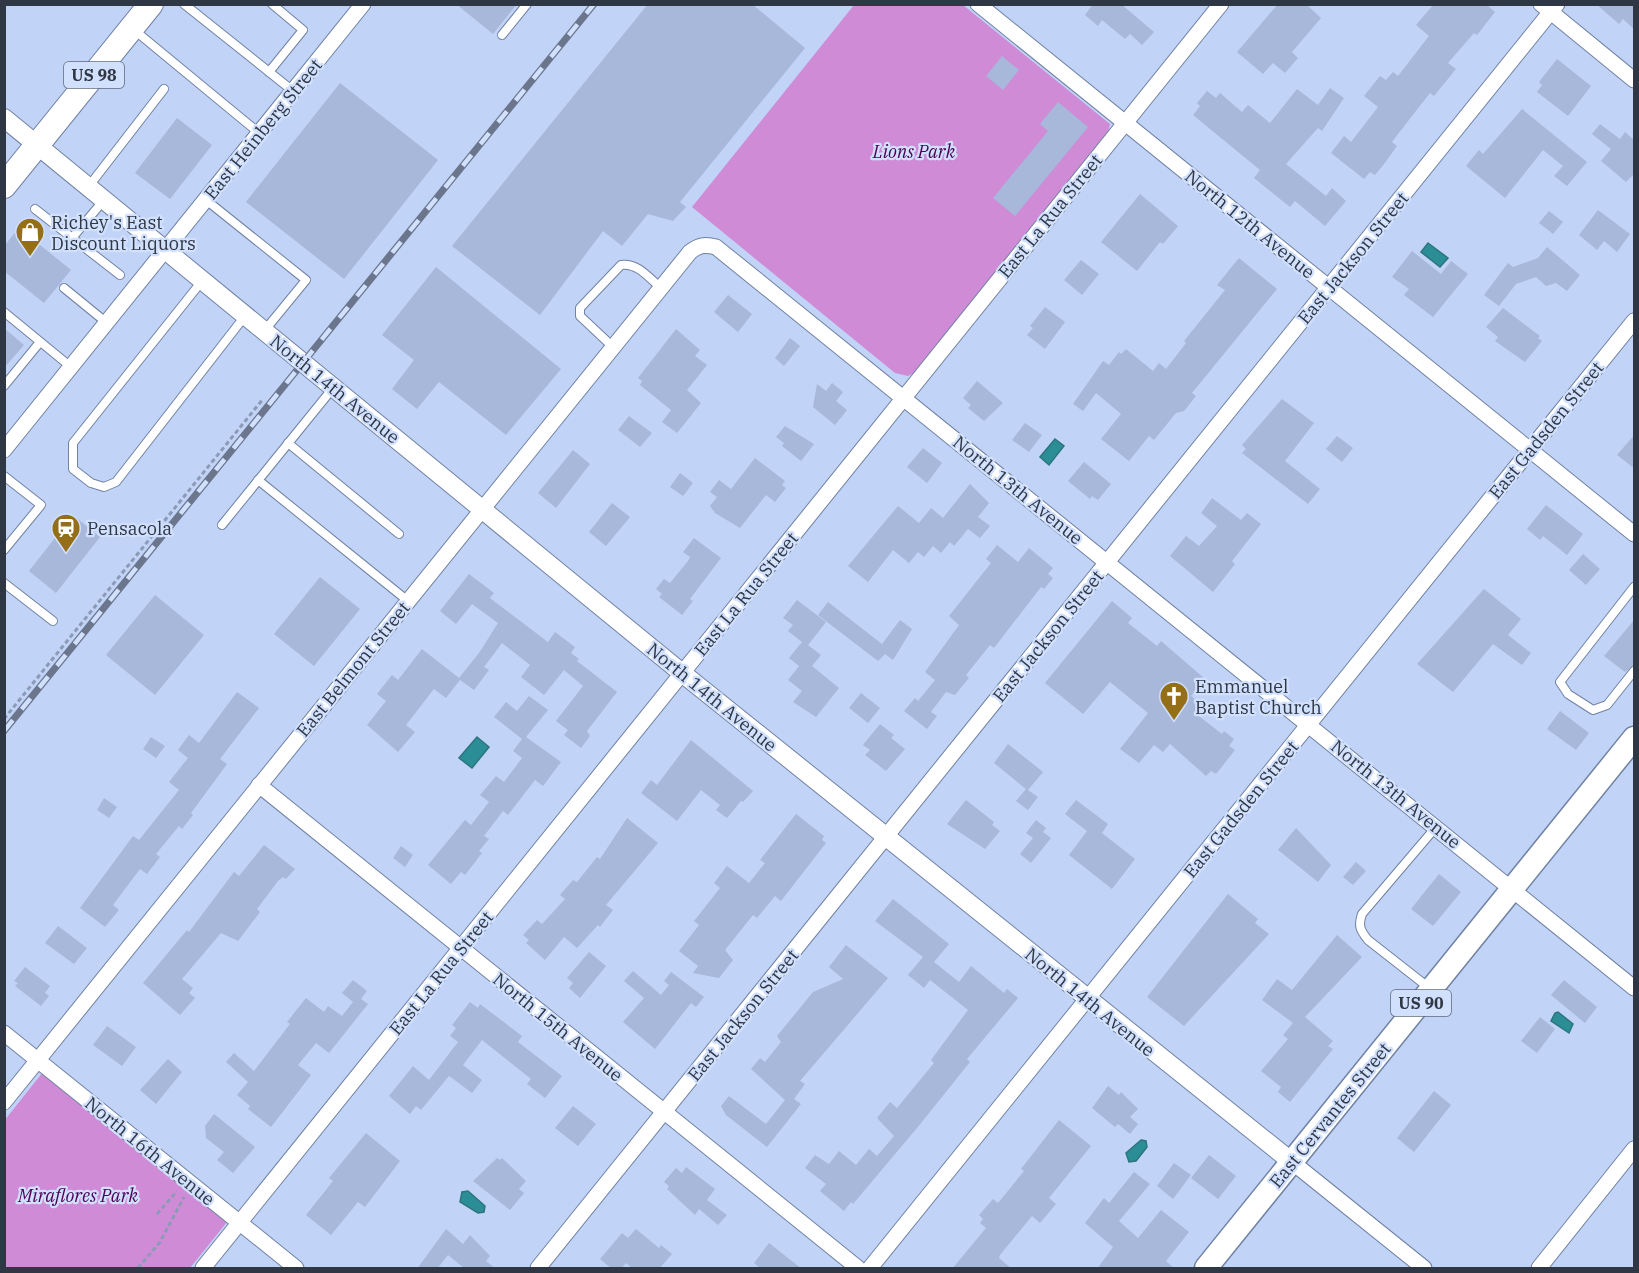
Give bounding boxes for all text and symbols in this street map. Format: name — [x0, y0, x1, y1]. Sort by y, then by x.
street label: East Heinberg Street — [199, 54, 327, 204]
road number: US 98 — [64, 62, 124, 88]
park label: Lions Park — [872, 140, 956, 163]
street label: East La Rua Street — [993, 149, 1107, 283]
street label: North 12th Avenue — [1180, 165, 1320, 283]
street label: East Jackson Street — [1293, 187, 1413, 329]
place label: Richey's East Discount Liquors — [51, 211, 196, 255]
shop icon: Richey's East Discount Liquors — [14, 216, 46, 258]
street label: North 14th Avenue — [265, 330, 405, 448]
street label: East Gadsden Street — [1484, 357, 1608, 503]
street label: North 13th Avenue — [948, 431, 1088, 549]
station icon: Pensacola — [50, 512, 82, 554]
place label: Pensacola — [87, 517, 172, 540]
street label: East La Rua Street — [689, 527, 803, 661]
street label: East Jackson Street — [988, 565, 1108, 707]
street label: East Belmont Street — [291, 597, 415, 741]
street label: North 14th Avenue — [642, 638, 782, 756]
place label: Emmanuel Baptist Church — [1195, 675, 1322, 719]
church icon: Emmanuel Baptist Church — [1158, 680, 1190, 722]
street label: North 13th Avenue — [1326, 735, 1466, 853]
street label: East Gadsden Street — [1179, 736, 1303, 882]
street label: East La Rua Street — [384, 906, 498, 1040]
street label: North 14th Avenue — [1020, 943, 1160, 1061]
street label: East Jackson Street — [683, 944, 803, 1086]
street label: North 15th Avenue — [488, 968, 628, 1086]
road number: US 90 — [1391, 990, 1451, 1016]
street label: East Cervantes Street — [1264, 1038, 1396, 1192]
street label: North 16th Avenue — [80, 1092, 220, 1210]
park label: Miraflores Park — [17, 1184, 139, 1207]

